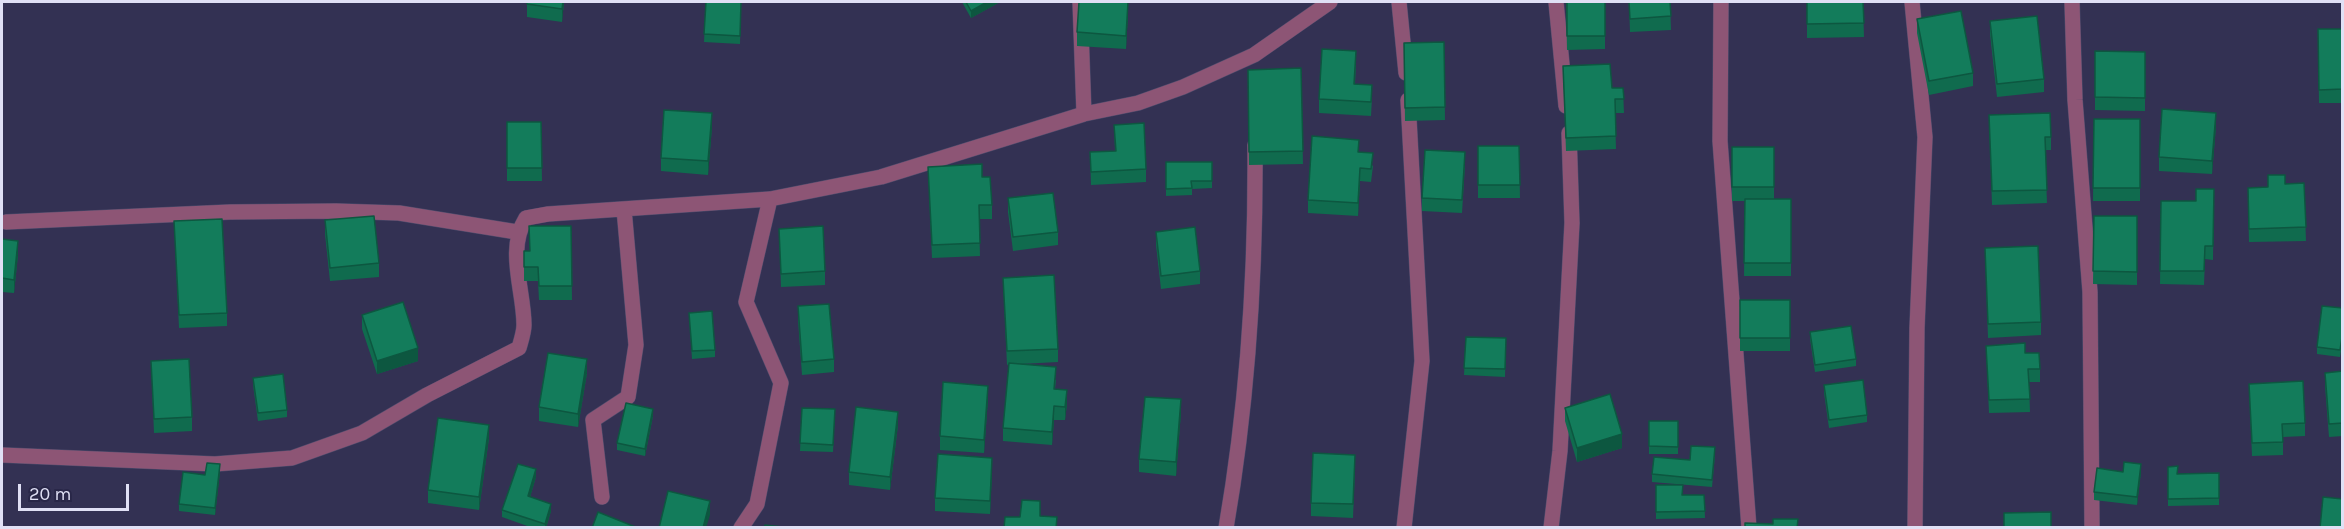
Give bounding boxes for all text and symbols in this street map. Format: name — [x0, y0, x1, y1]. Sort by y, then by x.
scale bar — [21, 472, 132, 510]
text: 20 m — [29, 483, 71, 505]

